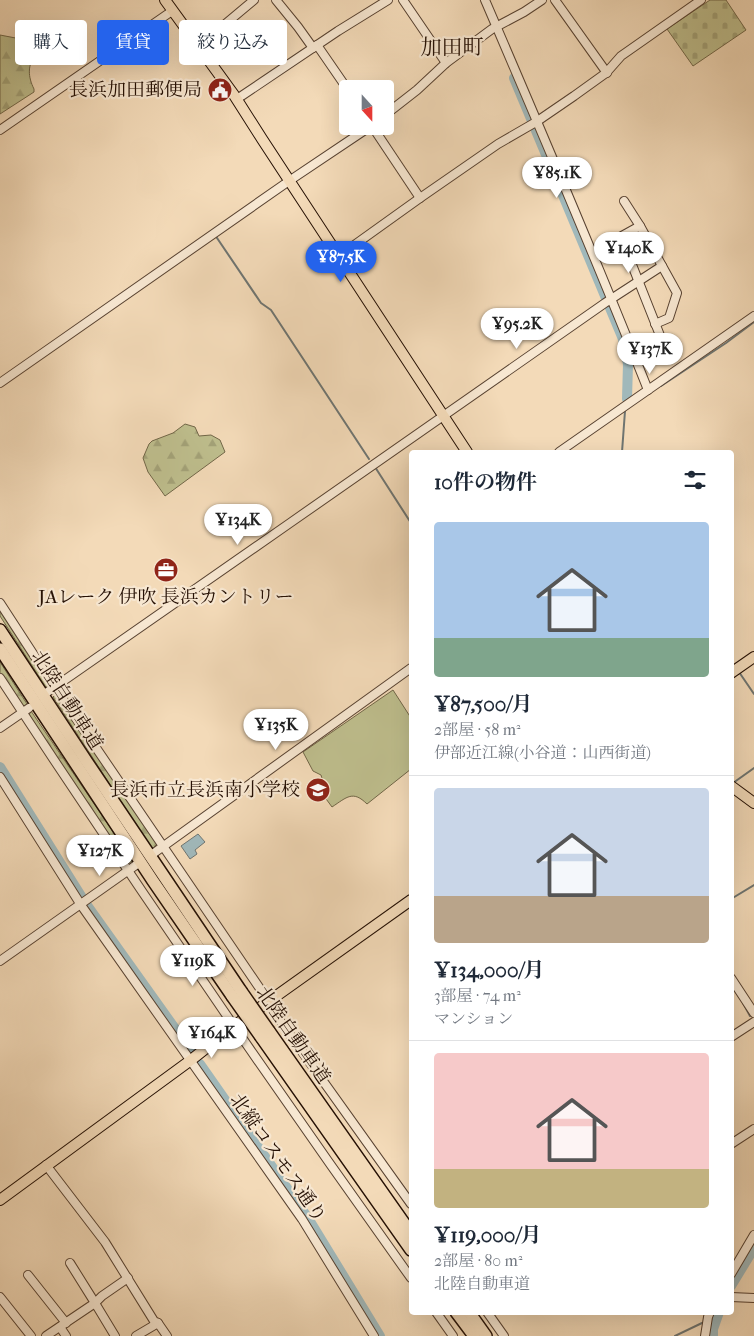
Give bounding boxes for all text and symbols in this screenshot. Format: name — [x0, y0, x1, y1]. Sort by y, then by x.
chip: 購入 — [15, 20, 87, 65]
chip: 賃貸 — [97, 20, 169, 65]
chip: 絞り込み — [179, 20, 287, 65]
district label: 加田町 — [421, 35, 484, 59]
public building icon: 長浜加田郵便局 — [207, 77, 233, 103]
place label: 長浜加田郵便局 — [69, 79, 202, 101]
north arrow — [339, 80, 394, 135]
map controls — [339, 80, 394, 135]
pin: ¥85.1K — [516, 156, 598, 199]
text: ¥85.1K — [533, 163, 581, 182]
pin: ¥140K — [594, 232, 664, 274]
text: ¥140K — [605, 238, 653, 257]
pin: ¥87.5K — [300, 240, 382, 283]
text: ¥87.5K — [317, 247, 365, 266]
pin: ¥95.2K — [476, 308, 558, 350]
text: ¥95.2K — [492, 314, 542, 333]
pin: ¥137K — [615, 332, 685, 375]
text: ¥137K — [628, 339, 672, 358]
icon: filters — [681, 466, 709, 494]
text: 10件の物件 — [434, 470, 537, 494]
pin: ¥134K — [203, 504, 273, 546]
text: ¥134K — [215, 510, 261, 529]
icon: home — [527, 555, 617, 645]
office icon: JAレーク 伊吹 長浜カントリー — [153, 557, 179, 583]
place label: JAレーク 伊吹 長浜カントリー — [36, 586, 294, 608]
street label: 北陸自動車道 — [27, 646, 107, 754]
text: ¥87,500/月 — [434, 692, 532, 716]
pin: ¥135K — [241, 708, 311, 751]
text: ¥135K — [254, 715, 298, 734]
text: 2部屋 · 58 m² — [434, 720, 521, 739]
text: 伊部近江線(小谷道：山西街道) — [434, 743, 651, 762]
school or university icon: 長浜市立長浜南小学校 — [305, 777, 331, 803]
place label: 長浜市立長浜南小学校 — [110, 779, 300, 801]
icon: home — [527, 820, 617, 910]
pin: ¥127K — [65, 834, 135, 877]
text: ¥127K — [77, 841, 123, 860]
pin: ¥119K — [158, 944, 228, 987]
text: ¥119K — [171, 951, 215, 970]
text: ¥134,000/月 — [434, 958, 545, 982]
street label: 北陸自動車道 — [251, 982, 335, 1088]
text: 3部屋 · 74 m² — [434, 986, 521, 1005]
text: マンション — [434, 1009, 513, 1028]
pin: ¥164K — [177, 1016, 247, 1059]
text: ¥164K — [188, 1023, 236, 1042]
icon: home — [527, 1085, 617, 1175]
street label: 北縦コスモス通り — [225, 1089, 331, 1227]
text: ¥119,000/月 — [434, 1223, 542, 1247]
text: 2部屋 · 80 m² — [434, 1251, 522, 1270]
text: 北陸自動車道 — [434, 1274, 530, 1293]

